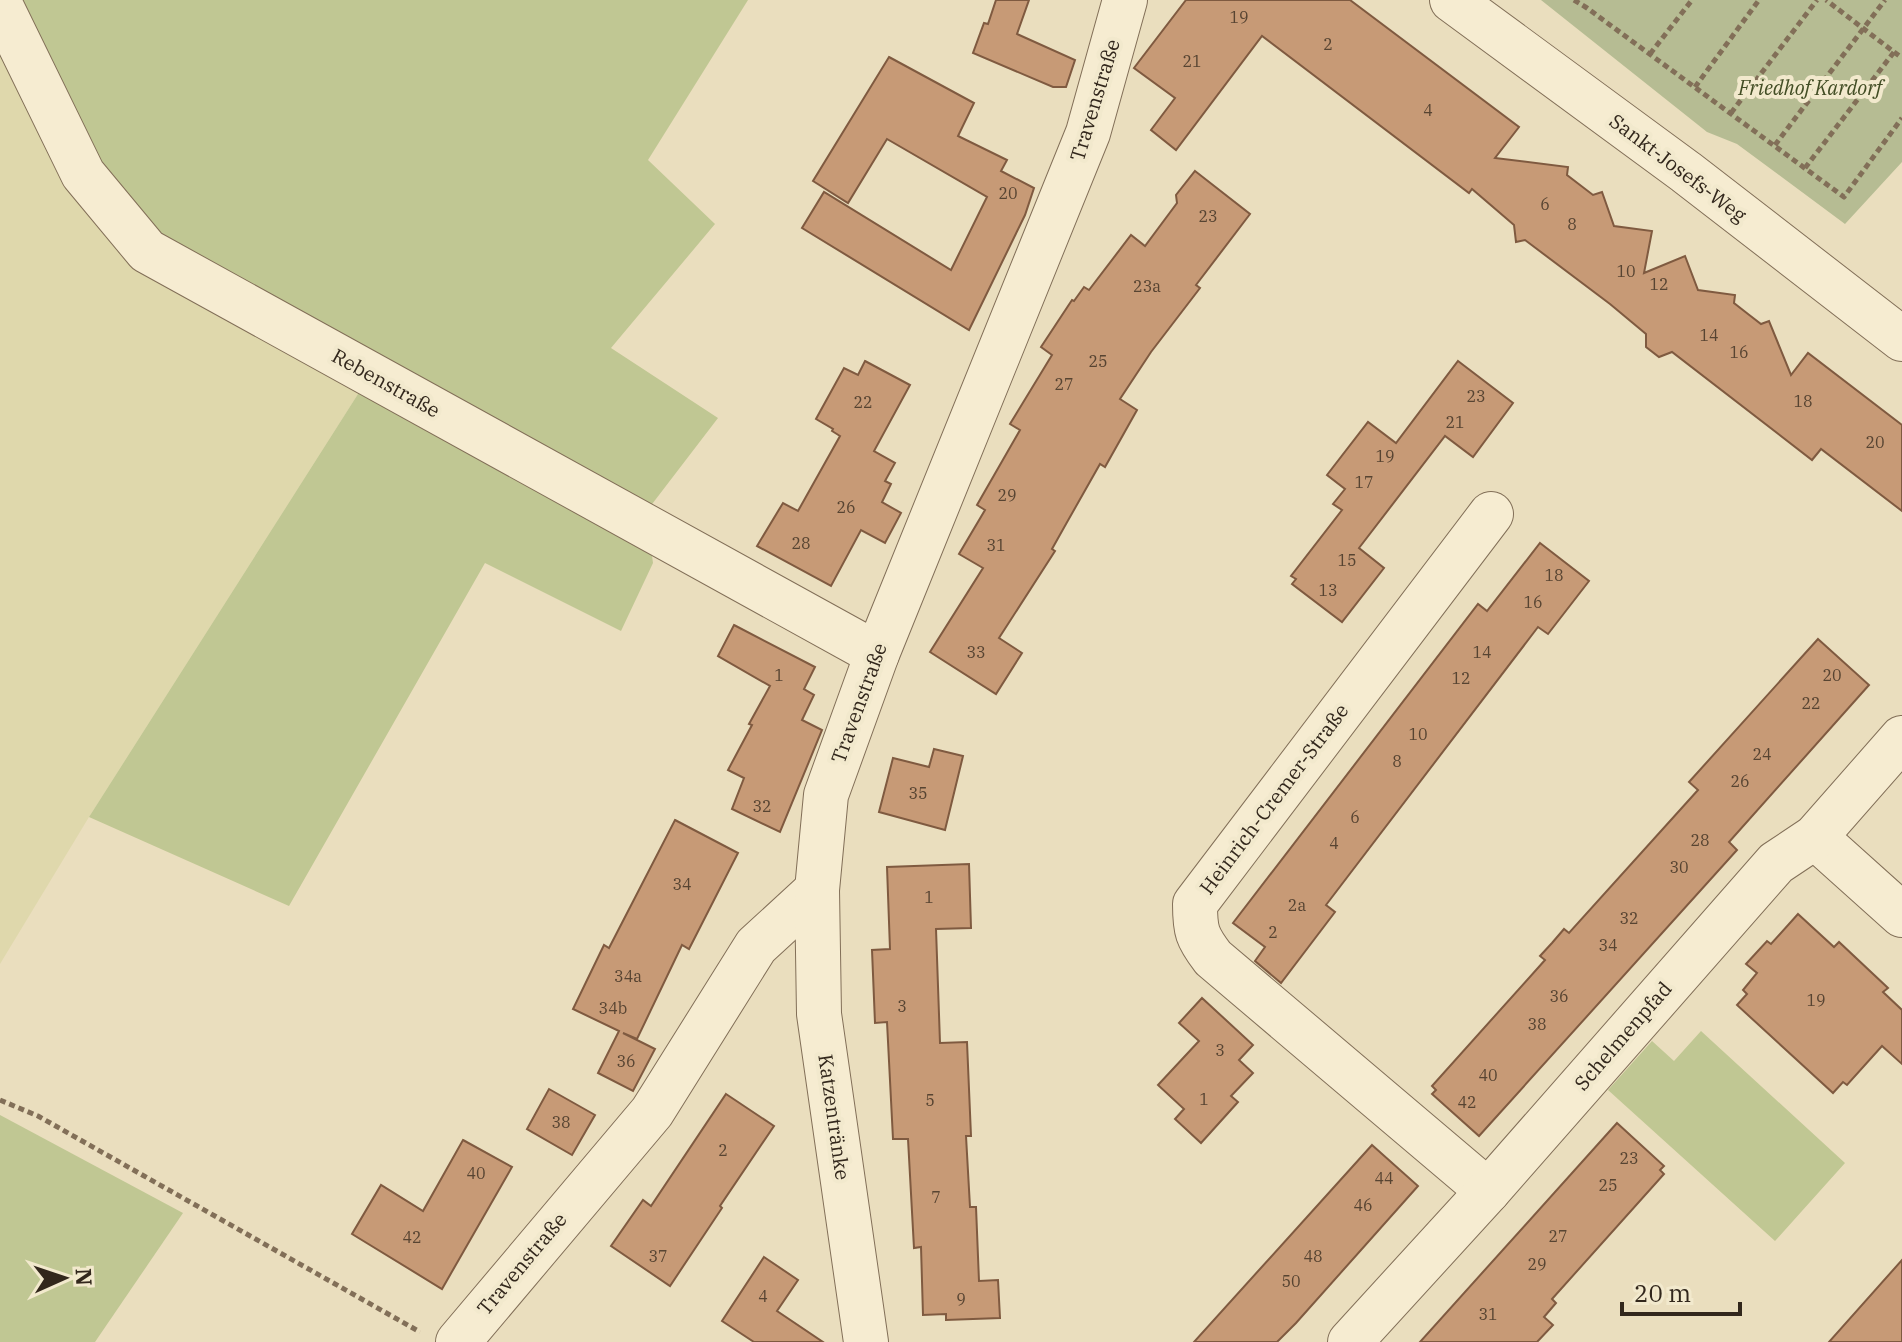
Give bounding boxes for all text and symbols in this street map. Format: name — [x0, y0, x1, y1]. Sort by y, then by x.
house number: 19 — [1229, 7, 1249, 27]
house number: 2 — [1323, 34, 1333, 54]
street label: Travenstraße — [1063, 36, 1126, 164]
house number: 21 — [1182, 51, 1202, 71]
park label: Friedhof Kardorf — [1737, 74, 1886, 101]
house number: 4 — [1423, 100, 1433, 120]
street label: Sankt-Josefs-Weg — [1604, 107, 1752, 228]
house number: 20 — [998, 183, 1018, 203]
house number: 6 — [1540, 194, 1550, 214]
house number: 23 — [1198, 206, 1218, 226]
house number: 8 — [1567, 214, 1577, 234]
house number: 10 — [1616, 261, 1636, 281]
house number: 12 — [1649, 274, 1669, 294]
house number: 23a — [1133, 276, 1161, 296]
house number: 14 — [1699, 325, 1719, 345]
street label: Rebenstraße — [327, 342, 445, 423]
house number: 16 — [1729, 342, 1749, 362]
house number: 25 — [1088, 351, 1108, 371]
house number: 27 — [1054, 374, 1074, 394]
house number: 23 — [1466, 386, 1486, 406]
house number: 18 — [1793, 391, 1813, 411]
house number: 22 — [853, 392, 873, 412]
house number: 21 — [1445, 412, 1465, 432]
house number: 20 — [1865, 432, 1885, 452]
house number: 19 — [1375, 446, 1395, 466]
house number: 17 — [1354, 472, 1374, 492]
house number: 29 — [997, 485, 1017, 505]
house number: 26 — [836, 497, 856, 517]
house number: 28 — [791, 533, 811, 553]
house number: 31 — [986, 535, 1006, 555]
house number: 15 — [1337, 550, 1357, 570]
house number: 18 — [1544, 565, 1564, 585]
house number: 13 — [1318, 580, 1338, 600]
house number: 16 — [1523, 592, 1543, 612]
street label: Travenstraße — [824, 639, 893, 767]
house number: 33 — [966, 642, 986, 662]
house number: 14 — [1472, 642, 1492, 662]
house number: 1 — [774, 665, 784, 685]
house number: 20 — [1822, 665, 1842, 685]
house number: 12 — [1451, 668, 1471, 688]
house number: 22 — [1801, 693, 1821, 713]
street label: Heinrich-Cremer-Straße — [1193, 698, 1354, 899]
house number: 10 — [1408, 724, 1428, 744]
house number: 24 — [1752, 744, 1772, 764]
house number: 8 — [1392, 751, 1402, 771]
house number: 26 — [1730, 771, 1750, 791]
house number: 35 — [908, 783, 928, 803]
house number: 32 — [752, 796, 772, 816]
house number: 6 — [1350, 807, 1360, 827]
house number: 28 — [1690, 830, 1710, 850]
house number: 4 — [1329, 833, 1339, 853]
house number: 30 — [1669, 857, 1689, 877]
house number: 34 — [672, 874, 692, 894]
house number: 1 — [924, 887, 934, 907]
house number: 2a — [1288, 895, 1306, 915]
house number: 32 — [1619, 908, 1639, 928]
house number: 2 — [1268, 922, 1278, 942]
house number: 34 — [1598, 935, 1618, 955]
house number: 34a — [614, 966, 642, 986]
street label: Schelmenpfad — [1568, 975, 1677, 1096]
house number: 36 — [1549, 986, 1569, 1006]
house number: 19 — [1806, 990, 1826, 1010]
house number: 3 — [897, 996, 907, 1016]
house number: 34b — [599, 998, 627, 1018]
house number: 38 — [1527, 1014, 1547, 1034]
house number: 3 — [1215, 1040, 1225, 1060]
house number: 36 — [616, 1051, 636, 1071]
street label: Katzentränke — [812, 1052, 857, 1182]
house number: 40 — [1478, 1065, 1498, 1085]
house number: 1 — [1199, 1089, 1209, 1109]
house number: 5 — [925, 1090, 935, 1110]
house number: 42 — [1457, 1092, 1477, 1112]
house number: 38 — [551, 1112, 571, 1132]
house number: 2 — [718, 1140, 728, 1160]
house number: 23 — [1619, 1148, 1639, 1168]
house number: 40 — [466, 1163, 486, 1183]
house number: 44 — [1374, 1168, 1394, 1188]
house number: 25 — [1598, 1175, 1618, 1195]
house number: 7 — [931, 1187, 941, 1207]
house number: 46 — [1353, 1195, 1373, 1215]
street label: Travenstraße — [471, 1207, 573, 1321]
house number: 27 — [1548, 1226, 1568, 1246]
house number: 42 — [402, 1227, 422, 1247]
north arrow — [24, 1238, 104, 1318]
house number: 37 — [648, 1246, 668, 1266]
house number: 48 — [1303, 1246, 1323, 1266]
house number: 29 — [1527, 1254, 1547, 1274]
scale bar — [1622, 1266, 1740, 1316]
text: N — [70, 1267, 99, 1286]
house number: 50 — [1281, 1271, 1301, 1291]
text: 20 m — [1634, 1277, 1691, 1309]
house number: 4 — [758, 1286, 768, 1306]
house number: 9 — [956, 1289, 966, 1309]
house number: 31 — [1478, 1304, 1498, 1324]

